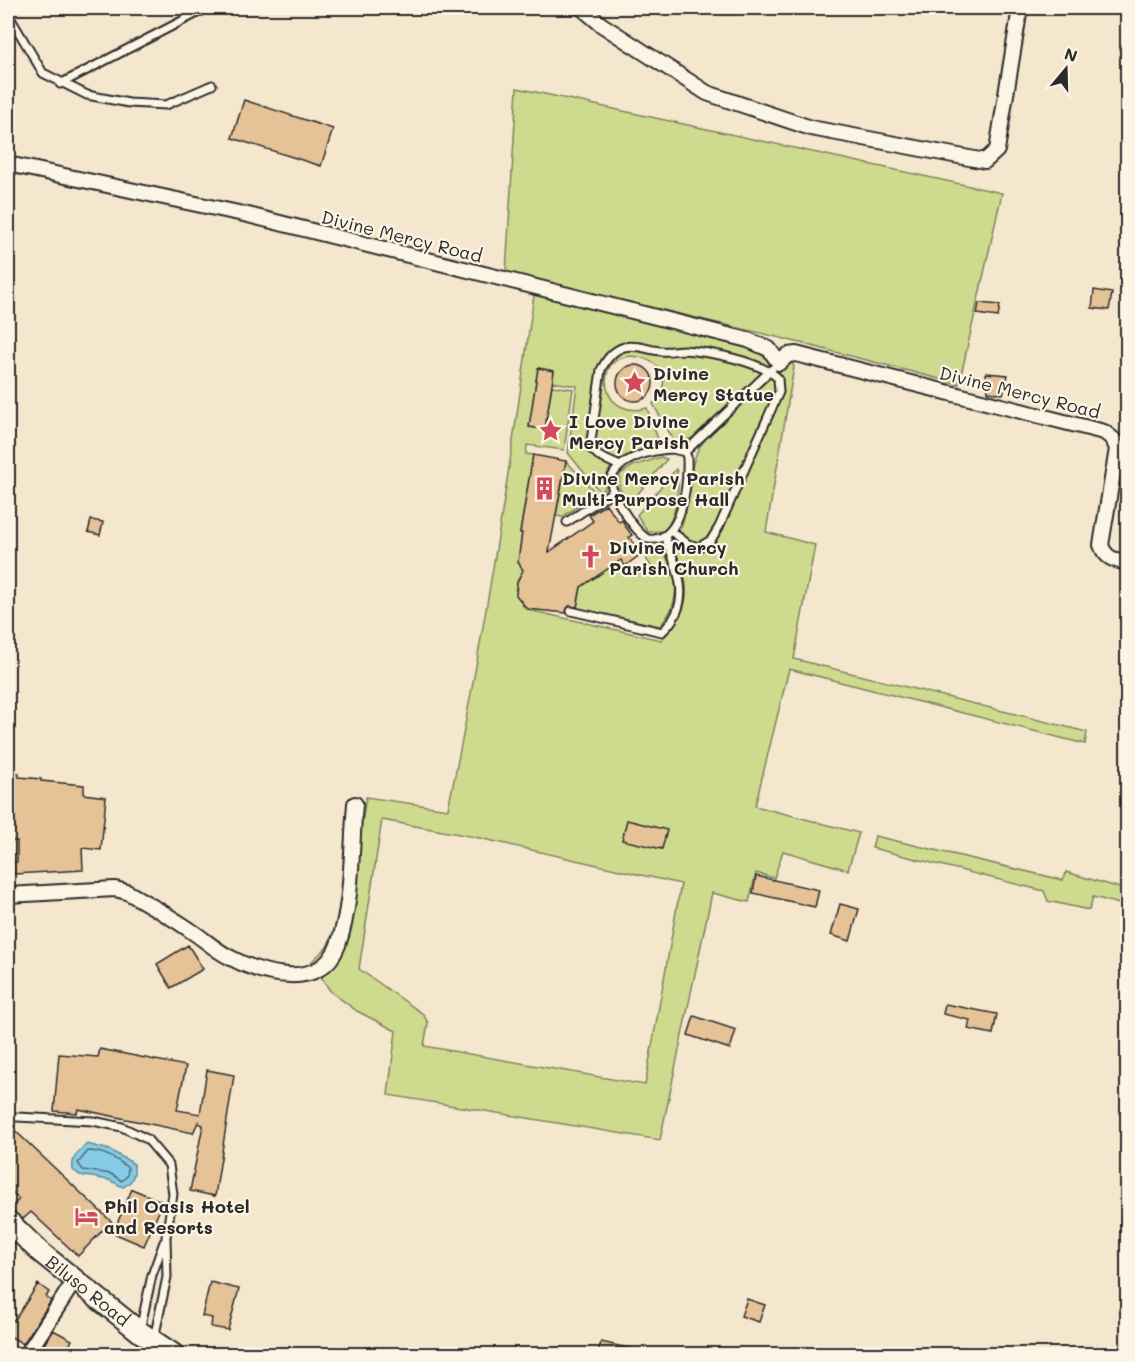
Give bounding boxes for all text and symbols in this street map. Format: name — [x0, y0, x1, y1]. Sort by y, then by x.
north arrow — [1036, 39, 1096, 99]
text: N — [1062, 42, 1080, 66]
street label: Divine Mercy Road — [319, 204, 485, 268]
street label: Divine Mercy Road — [937, 360, 1103, 424]
place label: Divine Mercy Statue — [653, 361, 774, 406]
place icon: Divine Mercy Statue — [622, 370, 648, 396]
place label: I Love Divine Mercy Parish — [569, 409, 689, 454]
place icon: I Love Divine Mercy Parish — [538, 418, 564, 444]
place label: Divine Mercy Parish Multi-Purpose Hall — [562, 466, 744, 511]
building icon: Divine Mercy Parish Multi-Purpose Hall — [531, 475, 557, 501]
place label: Divine Mercy Parish Church — [609, 535, 739, 580]
church icon: Divine Mercy Parish Church — [578, 544, 604, 570]
place label: Phil Oasis Hotel and Resorts — [104, 1194, 250, 1239]
hotel icon: Phil Oasis Hotel and Resorts — [73, 1203, 99, 1229]
street label: Biluso Road — [41, 1249, 135, 1331]

